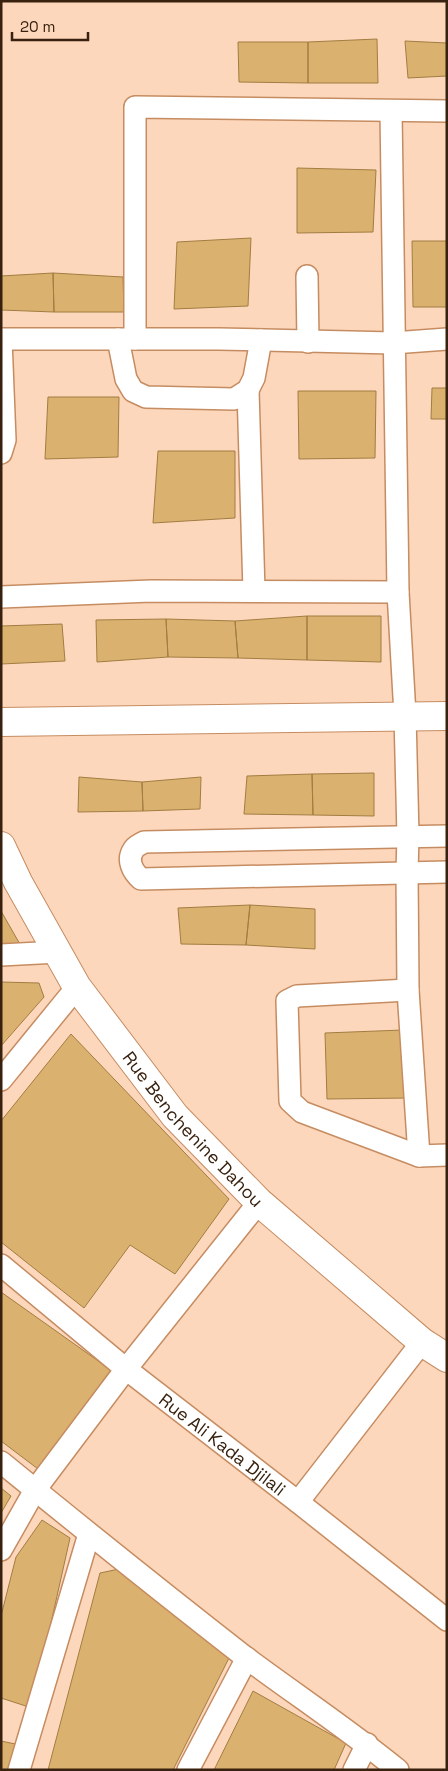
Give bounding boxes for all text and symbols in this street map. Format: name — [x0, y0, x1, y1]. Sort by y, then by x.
scale bar — [12, 10, 89, 42]
text: 20 m — [20, 17, 55, 36]
street label: Rue Benchenine Dahou — [118, 1046, 269, 1212]
street label: Rue Ali Kada Djilali — [155, 1388, 291, 1500]

